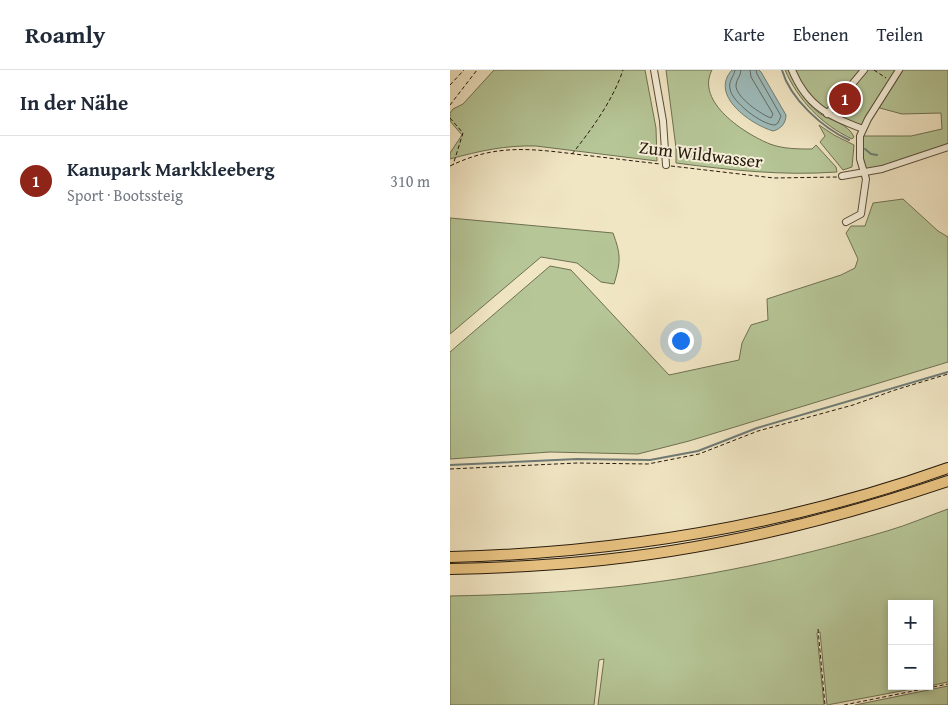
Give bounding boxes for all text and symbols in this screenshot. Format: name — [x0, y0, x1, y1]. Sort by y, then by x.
text: Roamly — [25, 17, 105, 52]
text: Karte — [724, 21, 765, 48]
text: Ebenen — [793, 21, 849, 48]
text: Teilen — [877, 21, 923, 48]
pin: 1 — [829, 80, 861, 118]
text: In der Nähe — [20, 87, 128, 118]
street label: Zum Wildwasser — [638, 133, 765, 175]
text: Kanupark Markkleeberg — [67, 155, 275, 183]
text: 1 — [32, 169, 40, 193]
text: 310 m — [390, 169, 430, 193]
text: Sport · Bootssteig — [67, 183, 183, 207]
your location — [668, 328, 694, 354]
map controls — [888, 600, 933, 690]
button: + — [888, 600, 933, 645]
button: − — [888, 645, 933, 690]

